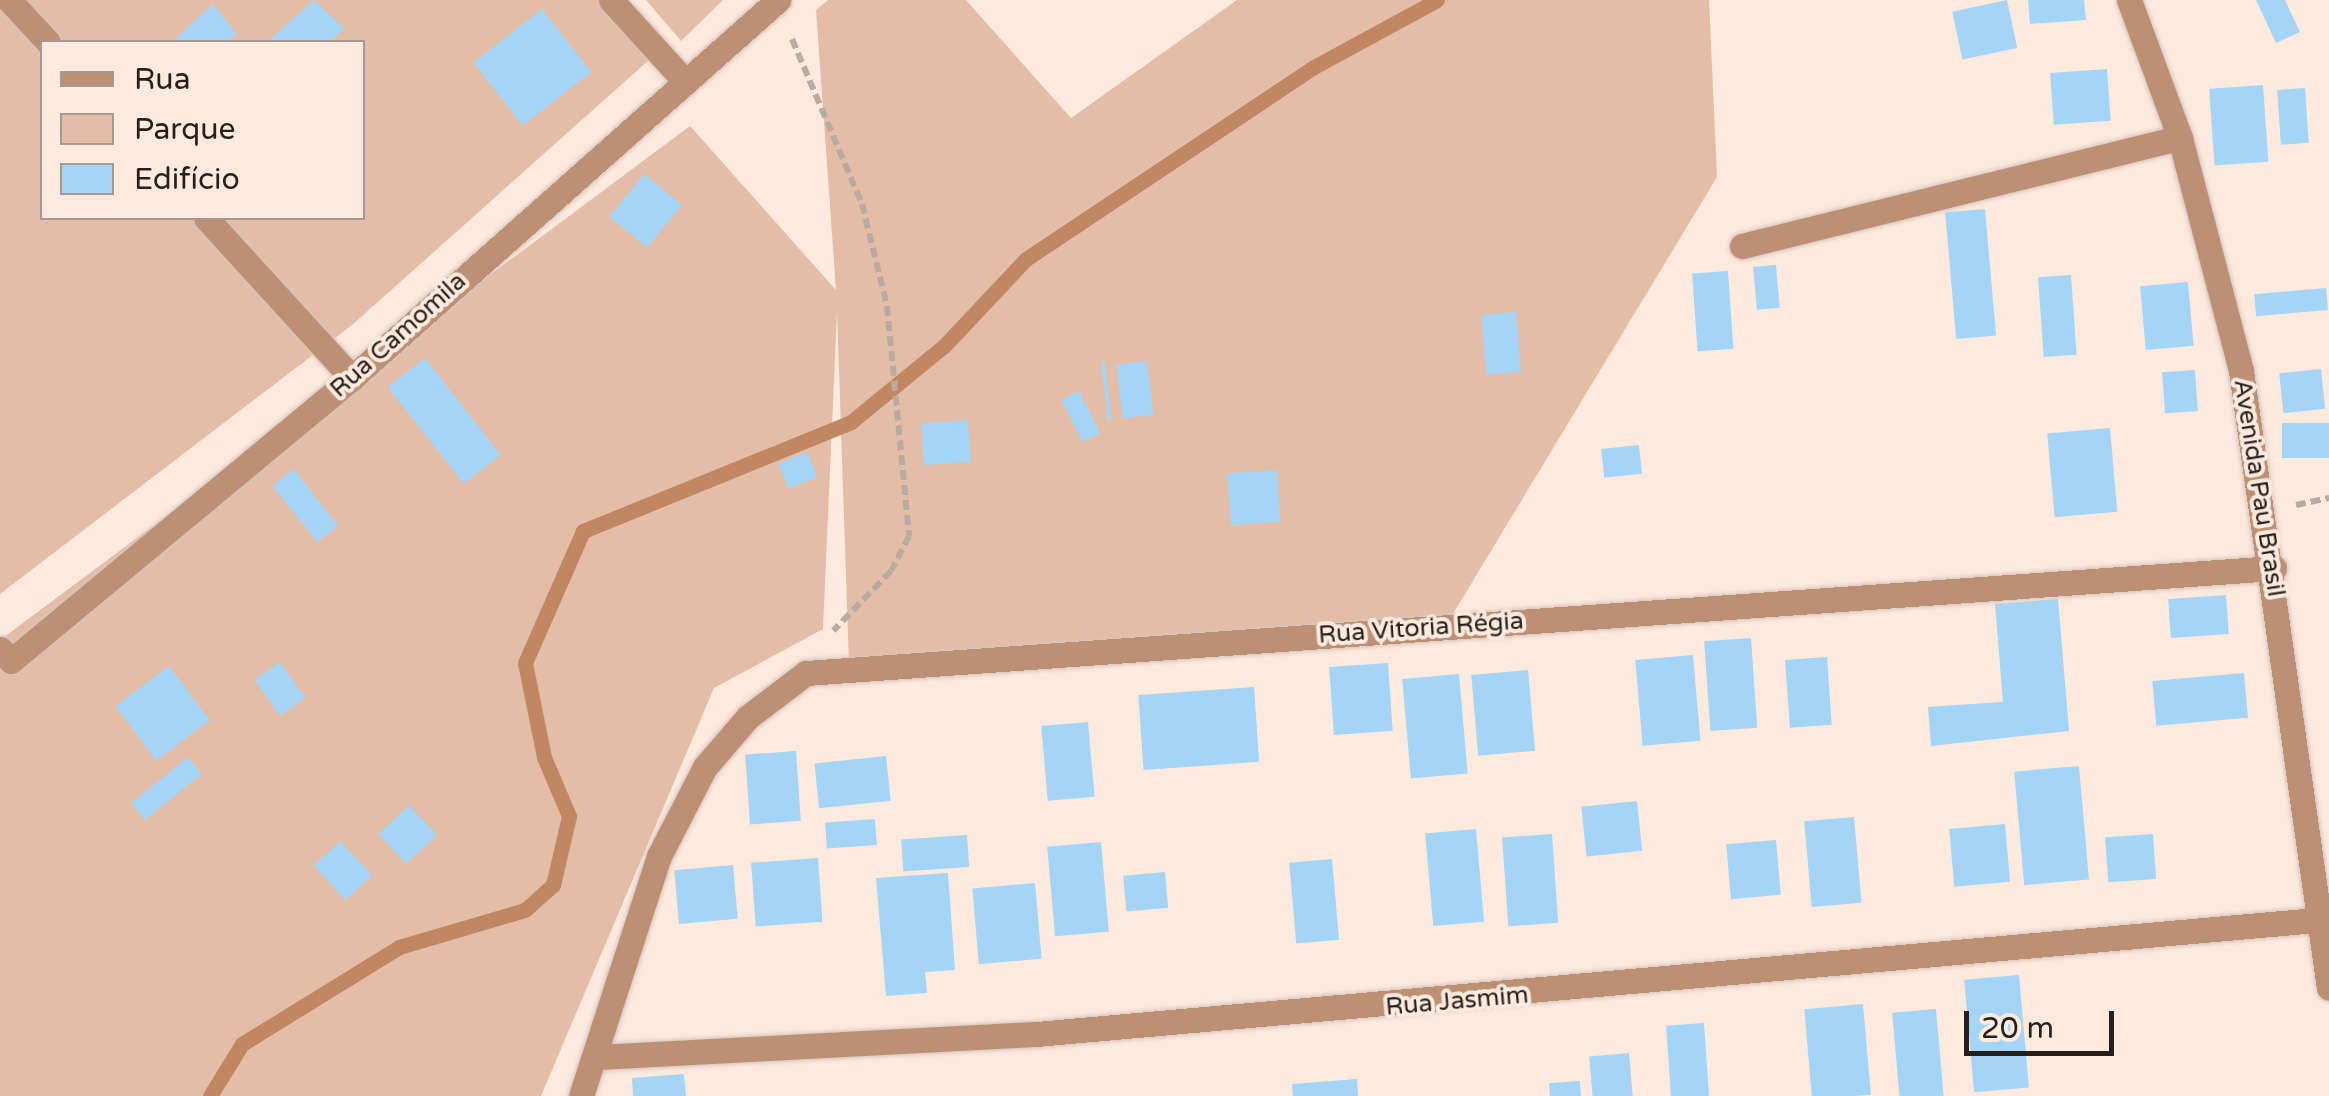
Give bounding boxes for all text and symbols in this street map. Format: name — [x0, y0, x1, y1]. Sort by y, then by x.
legend — [40, 40, 365, 220]
text: Rua — [134, 61, 191, 98]
text: Parque — [134, 111, 235, 148]
text: Edifício — [134, 161, 240, 198]
street label: Rua Camomila — [324, 266, 472, 404]
street label: Avenida Pau Brasil — [2227, 377, 2291, 599]
street label: Rua Vitoria Régia — [1317, 606, 1525, 650]
street label: Rua Jasmim — [1384, 980, 1530, 1022]
scale bar — [1969, 991, 2119, 1053]
text: 20 m — [1981, 1010, 2054, 1047]

